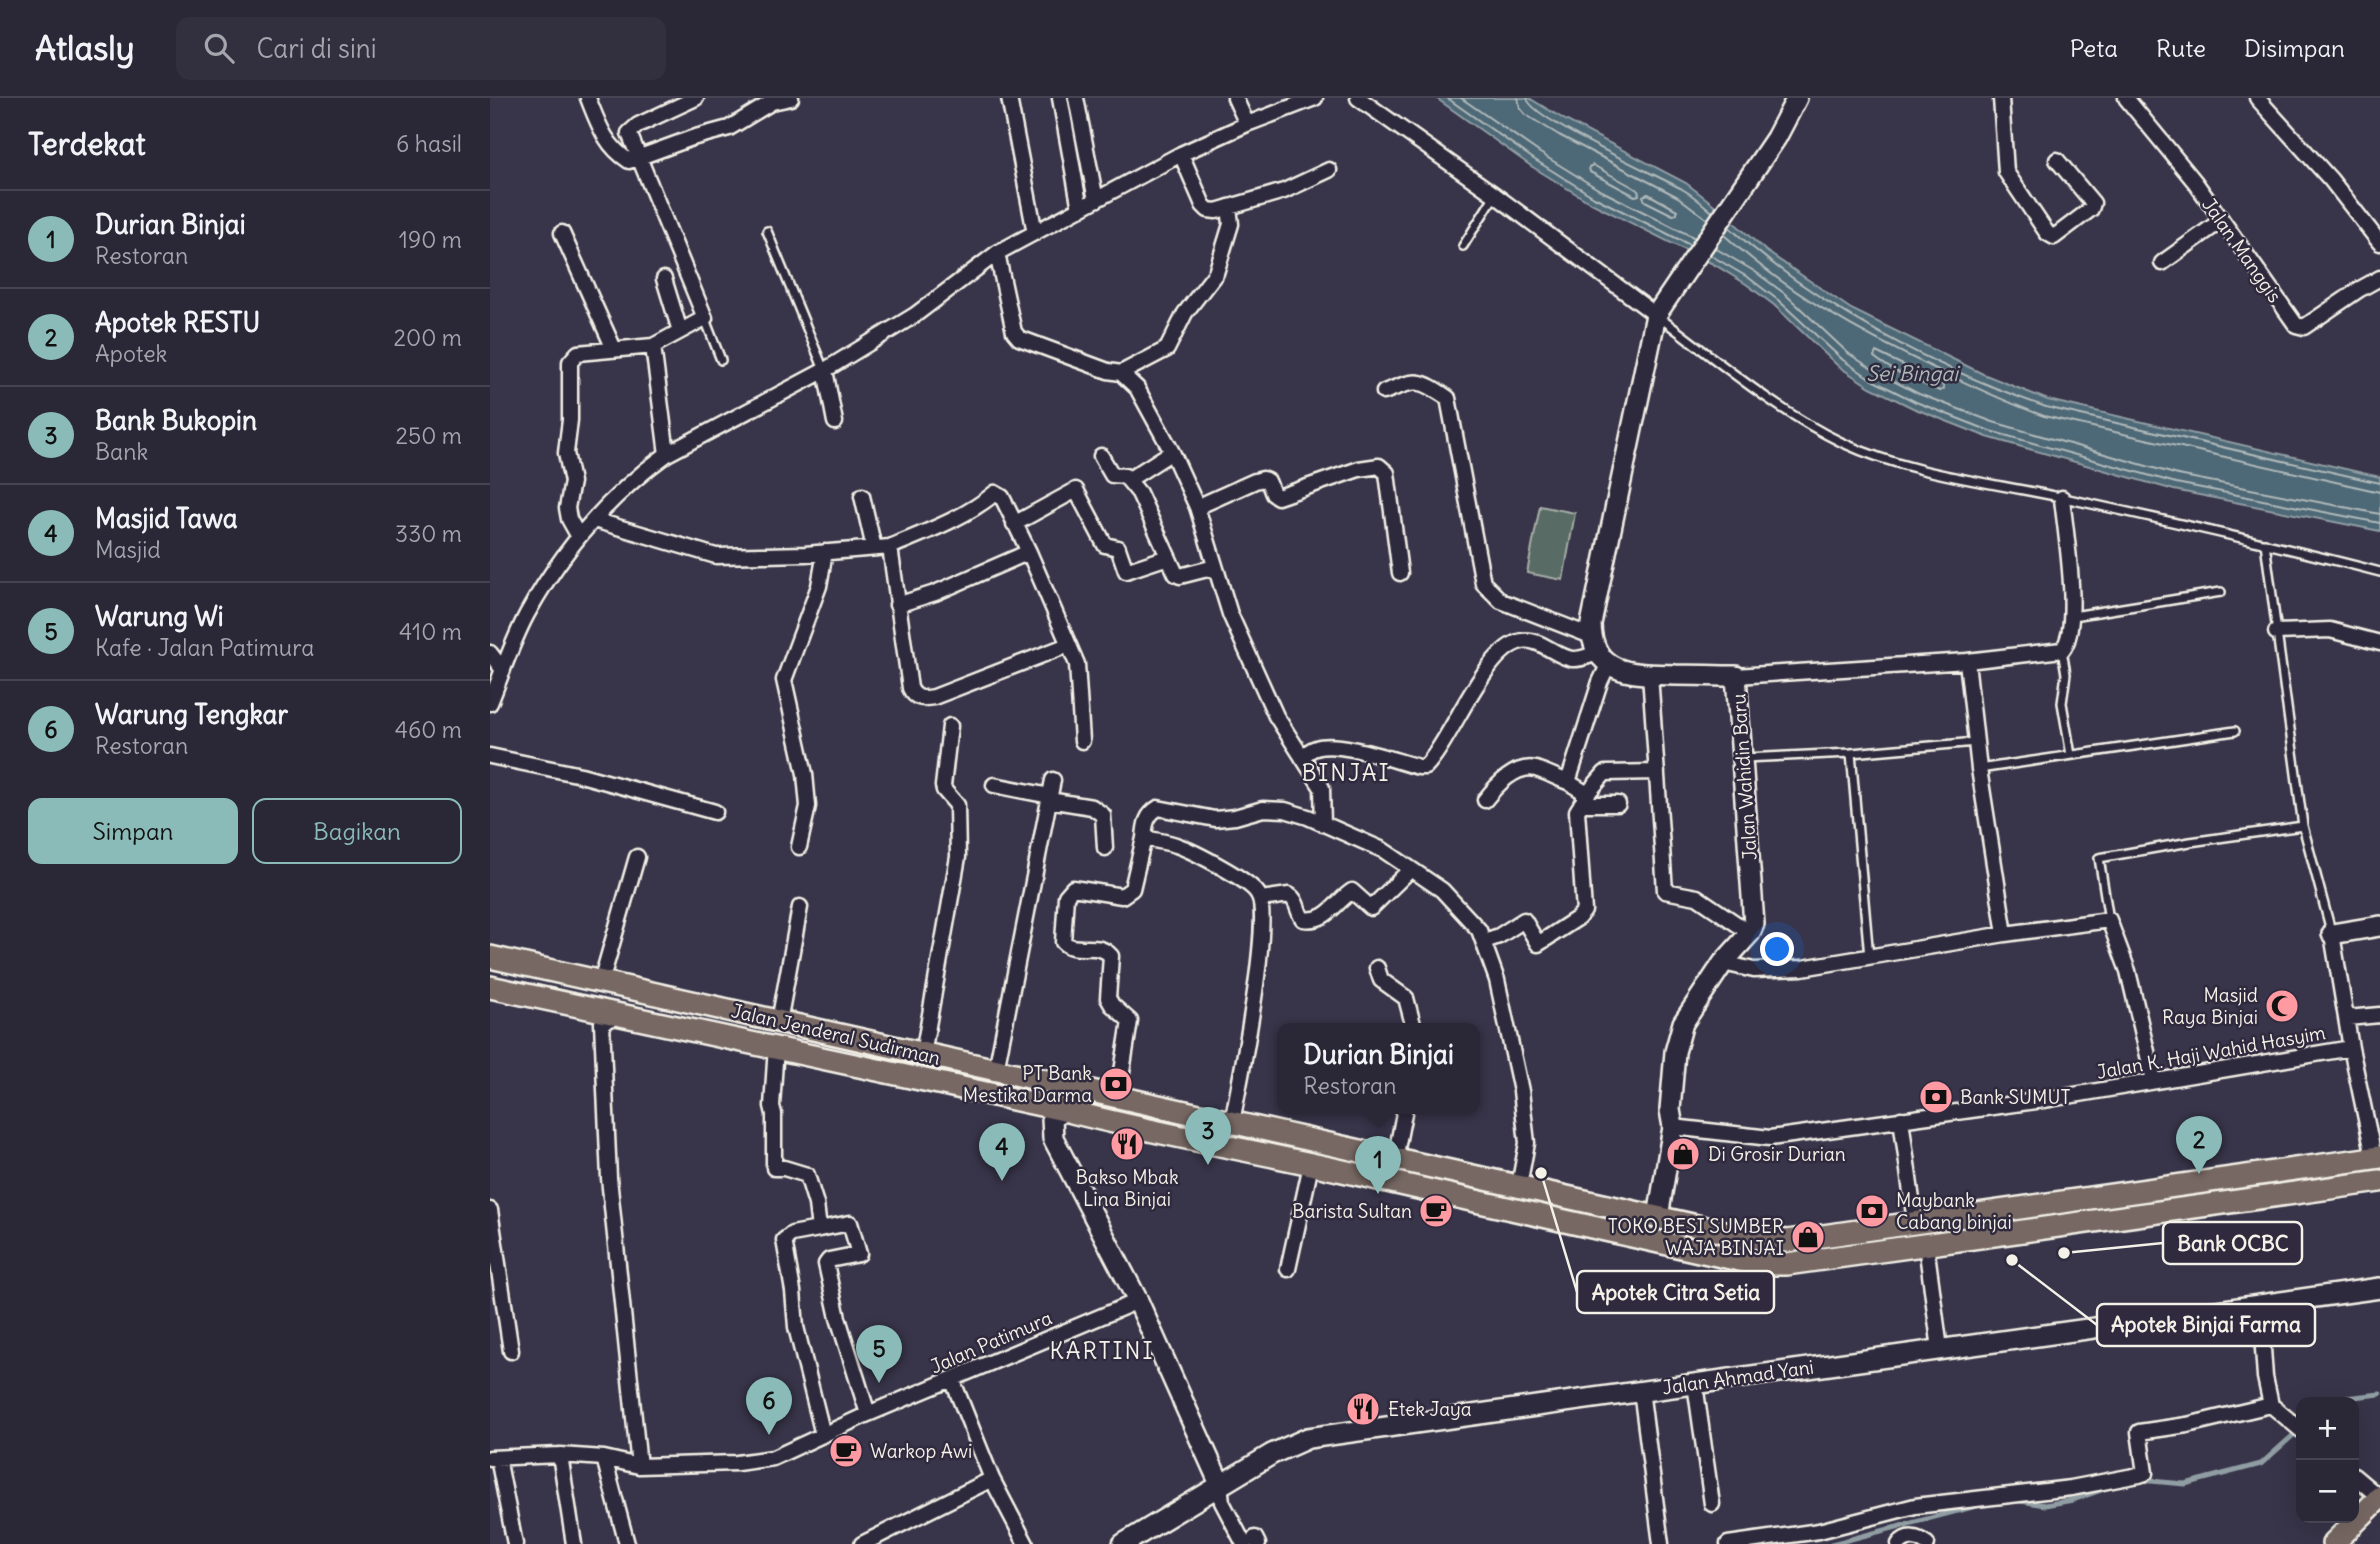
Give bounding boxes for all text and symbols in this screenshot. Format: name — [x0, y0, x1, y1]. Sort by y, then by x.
search box — [176, 17, 666, 80]
text: Atlasly — [35, 27, 134, 69]
icon: search — [200, 29, 238, 67]
text: Cari di sini — [256, 32, 377, 65]
text: Peta — [2070, 33, 2118, 63]
text: Rute — [2156, 33, 2206, 63]
text: Disimpan — [2244, 33, 2345, 63]
text: Terdekat — [28, 125, 146, 163]
text: 6 hasil — [396, 129, 462, 158]
street label: Jalan Manggis — [2197, 193, 2287, 307]
text: Durian Binjai — [95, 208, 246, 241]
text: 1 — [46, 225, 56, 254]
text: 190 m — [399, 225, 462, 254]
text: Restoran — [95, 241, 188, 270]
text: Apotek RESTU — [95, 306, 260, 339]
text: 2 — [45, 323, 57, 352]
text: 200 m — [393, 323, 462, 352]
text: Apotek — [95, 339, 167, 368]
water label: Sei Bingai — [1866, 360, 1960, 387]
text: Bank Bukopin — [95, 404, 257, 437]
text: 3 — [44, 421, 58, 450]
text: 250 m — [395, 421, 462, 450]
text: Bank — [95, 437, 148, 466]
text: Masjid Tawa — [95, 502, 238, 535]
text: 4 — [44, 519, 58, 548]
text: 330 m — [395, 519, 462, 548]
text: Masjid — [95, 535, 161, 564]
text: Warung Wi — [95, 600, 224, 633]
text: 5 — [44, 617, 58, 646]
text: 410 m — [399, 617, 462, 646]
text: Kafe · Jalan Patimura — [95, 633, 315, 662]
street label: Jalan Wahidin Baru — [1726, 693, 1762, 861]
text: Warung Tengkar — [95, 698, 288, 731]
text: 6 — [44, 715, 58, 744]
text: 460 m — [395, 715, 462, 744]
text: Restoran — [95, 731, 188, 760]
district label: BINJAI — [1301, 758, 1391, 787]
button: Simpan — [28, 798, 238, 864]
button: Bagikan — [252, 798, 462, 864]
your location — [1760, 932, 1794, 966]
place label: Masjid Raya Binjai — [2162, 983, 2258, 1029]
mosque icon: Masjid Raya Binjai — [2263, 987, 2301, 1025]
street label: Jalan Jenderal Sudirman — [729, 998, 943, 1070]
street label: Jalan K. Haji Wahid Hasyim — [2095, 1020, 2327, 1084]
popup — [1277, 1023, 1480, 1114]
text: Durian Binjai — [1303, 1038, 1454, 1071]
place label: PT Bank Mestika Darma — [963, 1061, 1092, 1107]
bank icon: PT Bank Mestika Darma — [1097, 1065, 1135, 1103]
text: Restoran — [1303, 1071, 1397, 1100]
bank icon: Bank SUMUT — [1917, 1078, 1955, 1116]
place label: Bank SUMUT — [1960, 1085, 2070, 1109]
pin: 3 — [1185, 1107, 1231, 1165]
pin: 2 — [2176, 1116, 2222, 1174]
pin: 4 — [979, 1123, 1025, 1181]
restaurant icon: Bakso Mbak Lina Binjai — [1108, 1125, 1146, 1163]
shop icon: Di Grosir Durian — [1664, 1135, 1702, 1173]
pin: 1 — [1355, 1136, 1401, 1194]
place label: Di Grosir Durian — [1708, 1142, 1846, 1166]
place label: Bakso Mbak Lina Binjai — [1075, 1165, 1179, 1211]
place label: Maybank Cabang binjai — [1896, 1188, 2012, 1234]
cafe icon: Barista Sultan — [1417, 1192, 1455, 1230]
bank icon: Maybank Cabang binjai — [1853, 1192, 1891, 1230]
place label: Barista Sultan — [1292, 1199, 1412, 1223]
place label: TOKO BESI SUMBER WAJA BINJAI — [1608, 1214, 1784, 1260]
shop icon: TOKO BESI SUMBER WAJA BINJAI — [1789, 1218, 1827, 1256]
callout: Bank OCBC — [2163, 1222, 2302, 1264]
text: Bank OCBC — [2177, 1230, 2289, 1257]
callout: Apotek Citra Setia — [1577, 1271, 1774, 1313]
text: Apotek Citra Setia — [1592, 1279, 1760, 1306]
callout: Apotek Binjai Farma — [2097, 1304, 2315, 1346]
street label: Jalan Patimura — [927, 1306, 1055, 1378]
text: Apotek Binjai Farma — [2111, 1311, 2301, 1338]
pin: 5 — [856, 1325, 902, 1383]
district label: KARTINI — [1049, 1336, 1155, 1365]
street label: Jalan Ahmad Yani — [1661, 1354, 1815, 1400]
pin: 6 — [746, 1377, 792, 1435]
restaurant icon: Etek Jaya — [1344, 1390, 1382, 1428]
place label: Etek Jaya — [1388, 1397, 1472, 1421]
map controls — [2296, 1397, 2359, 1523]
button: + — [2296, 1397, 2359, 1460]
cafe icon: Warkop Awi — [827, 1432, 865, 1470]
place label: Warkop Awi — [870, 1439, 972, 1463]
button: − — [2296, 1460, 2359, 1523]

